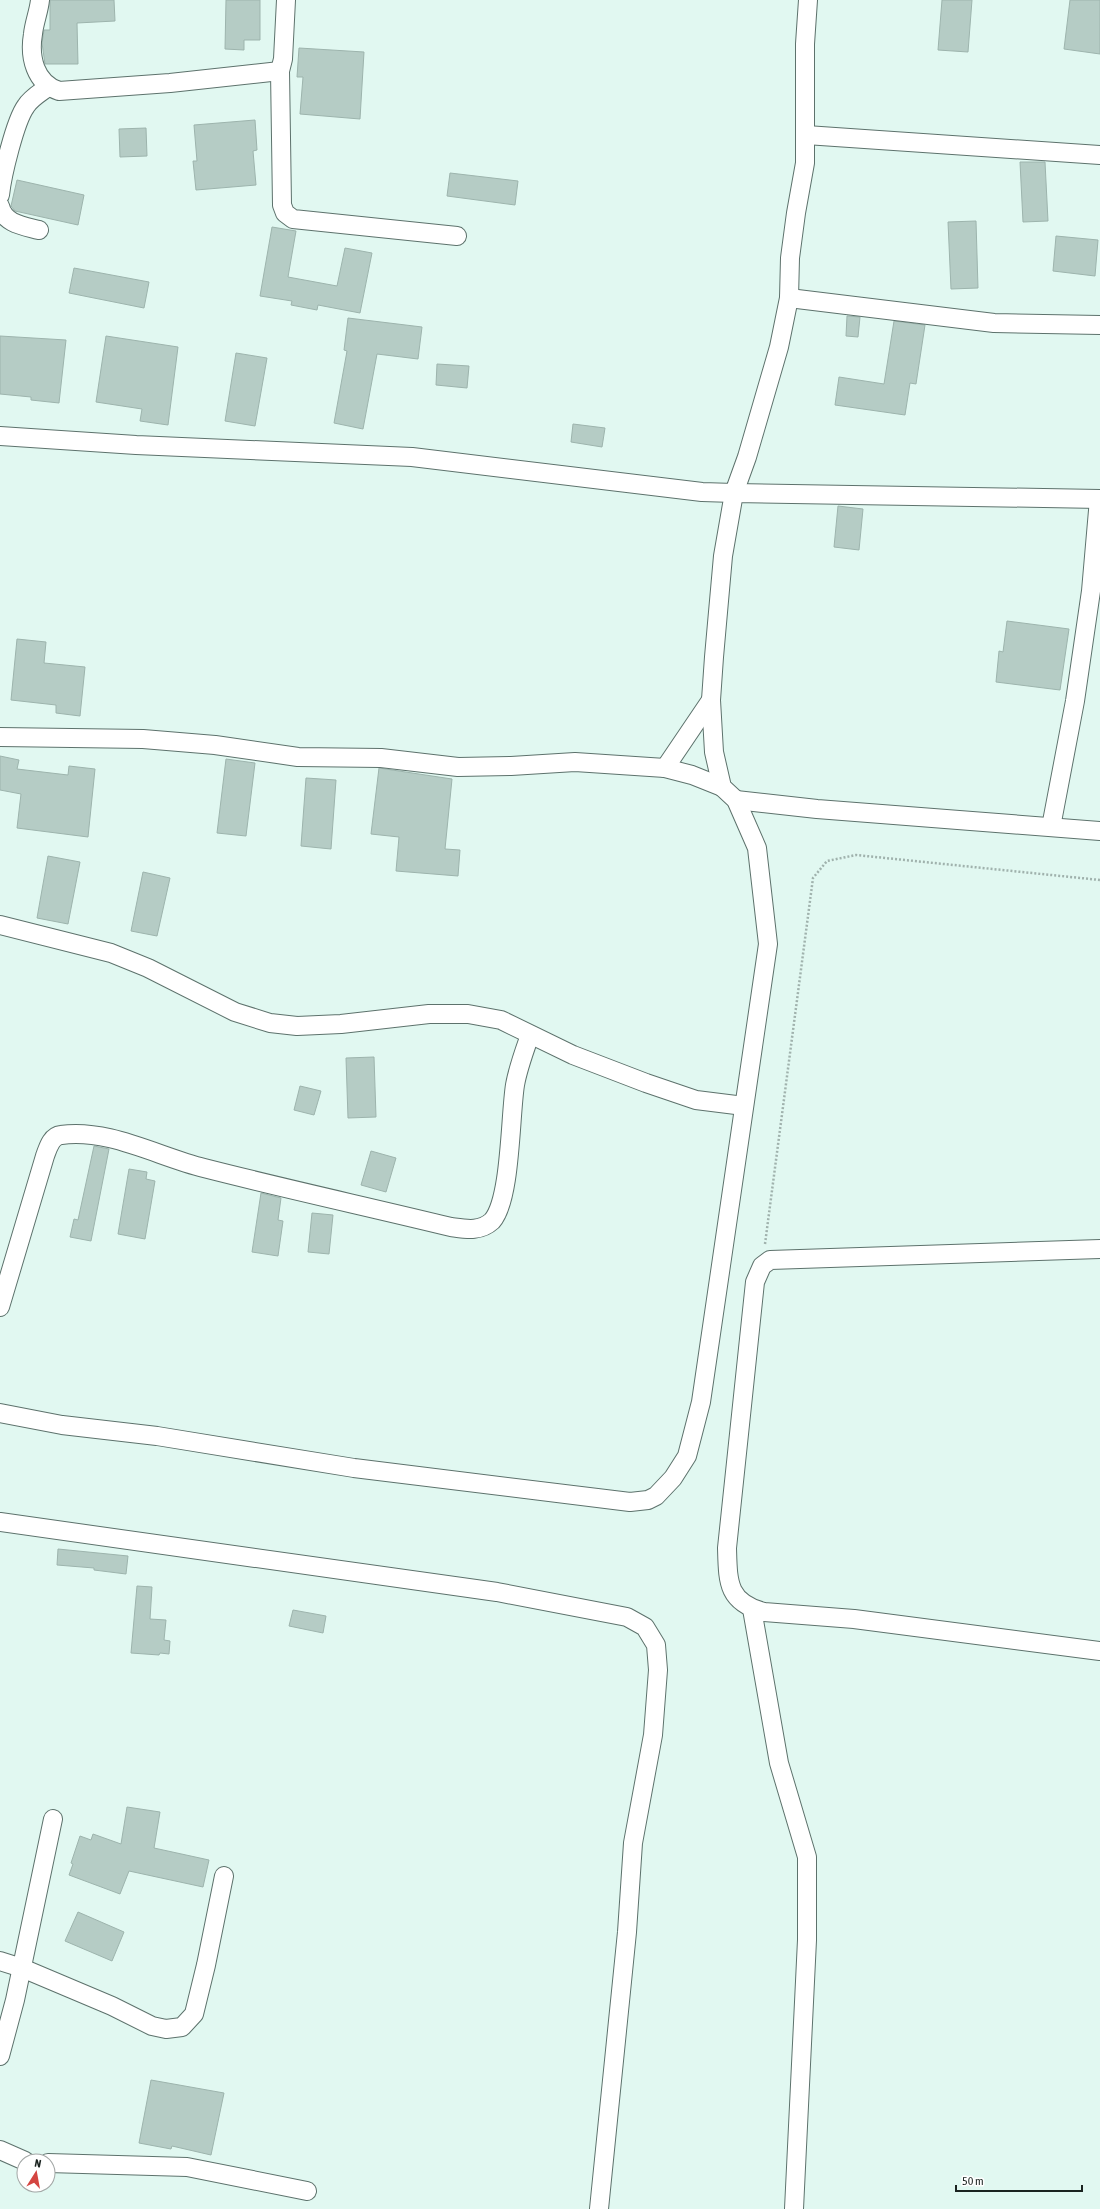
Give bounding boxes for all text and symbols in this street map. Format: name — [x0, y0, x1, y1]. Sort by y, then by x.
north arrow — [16, 2153, 56, 2193]
text: N — [34, 2157, 42, 2170]
scale bar — [956, 2167, 1082, 2193]
text: 50 m — [962, 2174, 984, 2188]

